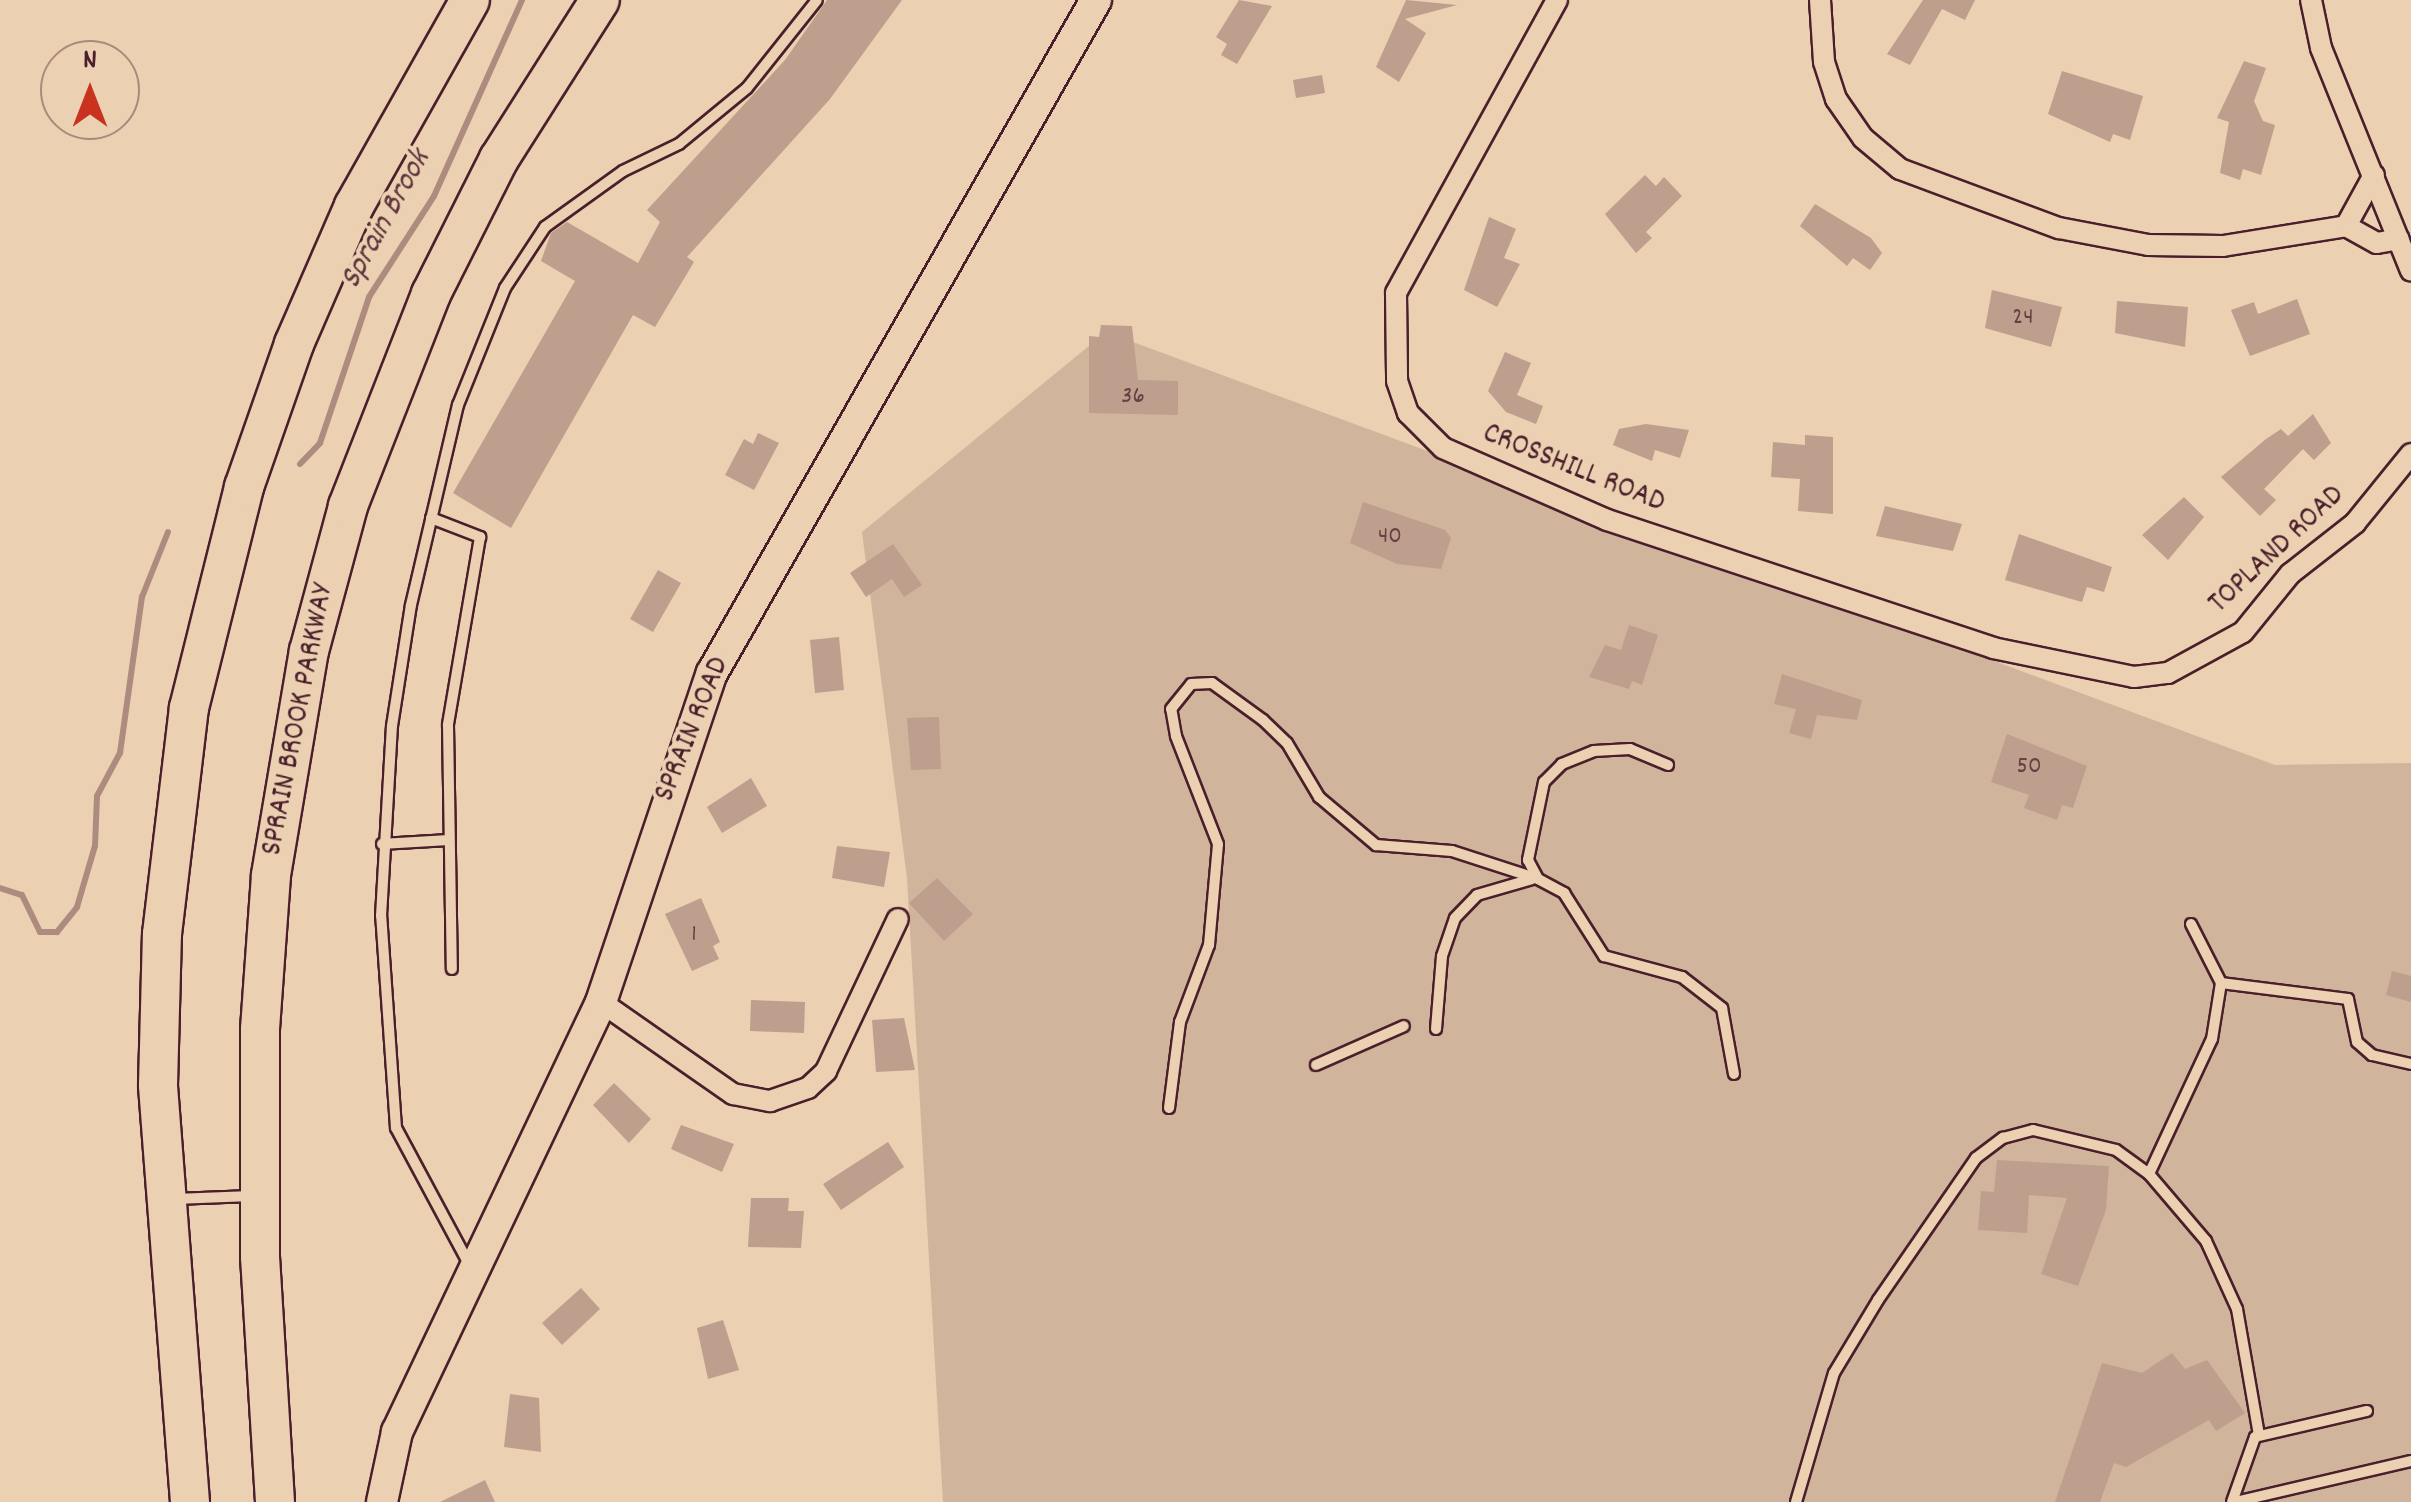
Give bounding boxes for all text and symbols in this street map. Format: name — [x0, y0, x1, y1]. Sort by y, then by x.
north arrow — [40, 40, 140, 140]
text: N — [83, 42, 97, 82]
water label: Sprain Brook — [333, 144, 441, 296]
house number: 24 — [2012, 303, 2034, 333]
house number: 36 — [1121, 382, 1145, 412]
street label: CROSSHILL ROAD — [1477, 417, 1669, 523]
street label: TOPLAND ROAD — [2203, 479, 2353, 623]
house number: 40 — [1378, 522, 1402, 552]
street label: SPRAIN BROOK PARKWAY — [256, 581, 344, 859]
street label: SPRAIN ROAD — [649, 653, 739, 807]
house number: 50 — [2016, 752, 2042, 782]
house number: 1 — [691, 920, 697, 950]

